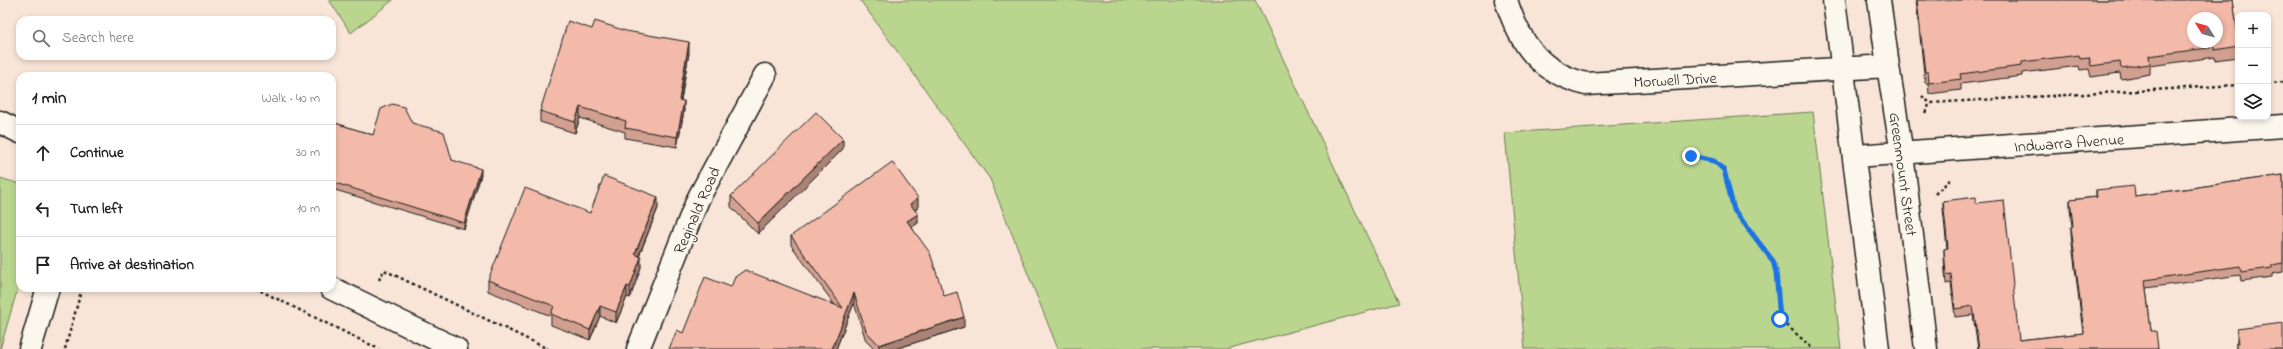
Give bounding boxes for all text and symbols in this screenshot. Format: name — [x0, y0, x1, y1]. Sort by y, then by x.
north arrow — [2187, 12, 2223, 48]
map controls — [2235, 12, 2271, 120]
button: + — [2235, 12, 2271, 48]
search box — [16, 16, 336, 60]
icon: search — [30, 27, 52, 49]
text: Search here — [62, 27, 134, 49]
button: − — [2235, 48, 2271, 84]
street label: Morwell Drive — [1633, 67, 1718, 95]
button: layers — [2235, 84, 2271, 120]
text: 1 min — [32, 86, 66, 111]
text: Walk · 40 m — [261, 89, 320, 108]
street label: Greenmount Street — [1881, 111, 1923, 238]
street label: Indwarra Avenue — [2013, 128, 2126, 160]
icon: ahead — [32, 142, 54, 164]
text: Continue — [70, 142, 124, 164]
text: 30 m — [296, 143, 320, 162]
route end — [1682, 147, 1700, 165]
street label: Reginald Road — [668, 163, 728, 258]
icon: left — [32, 198, 54, 220]
text: Turn left — [70, 198, 123, 220]
text: 10 m — [297, 199, 320, 218]
icon: arrive — [32, 254, 54, 276]
text: Arrive at destination — [70, 254, 194, 276]
route start — [1771, 310, 1789, 328]

